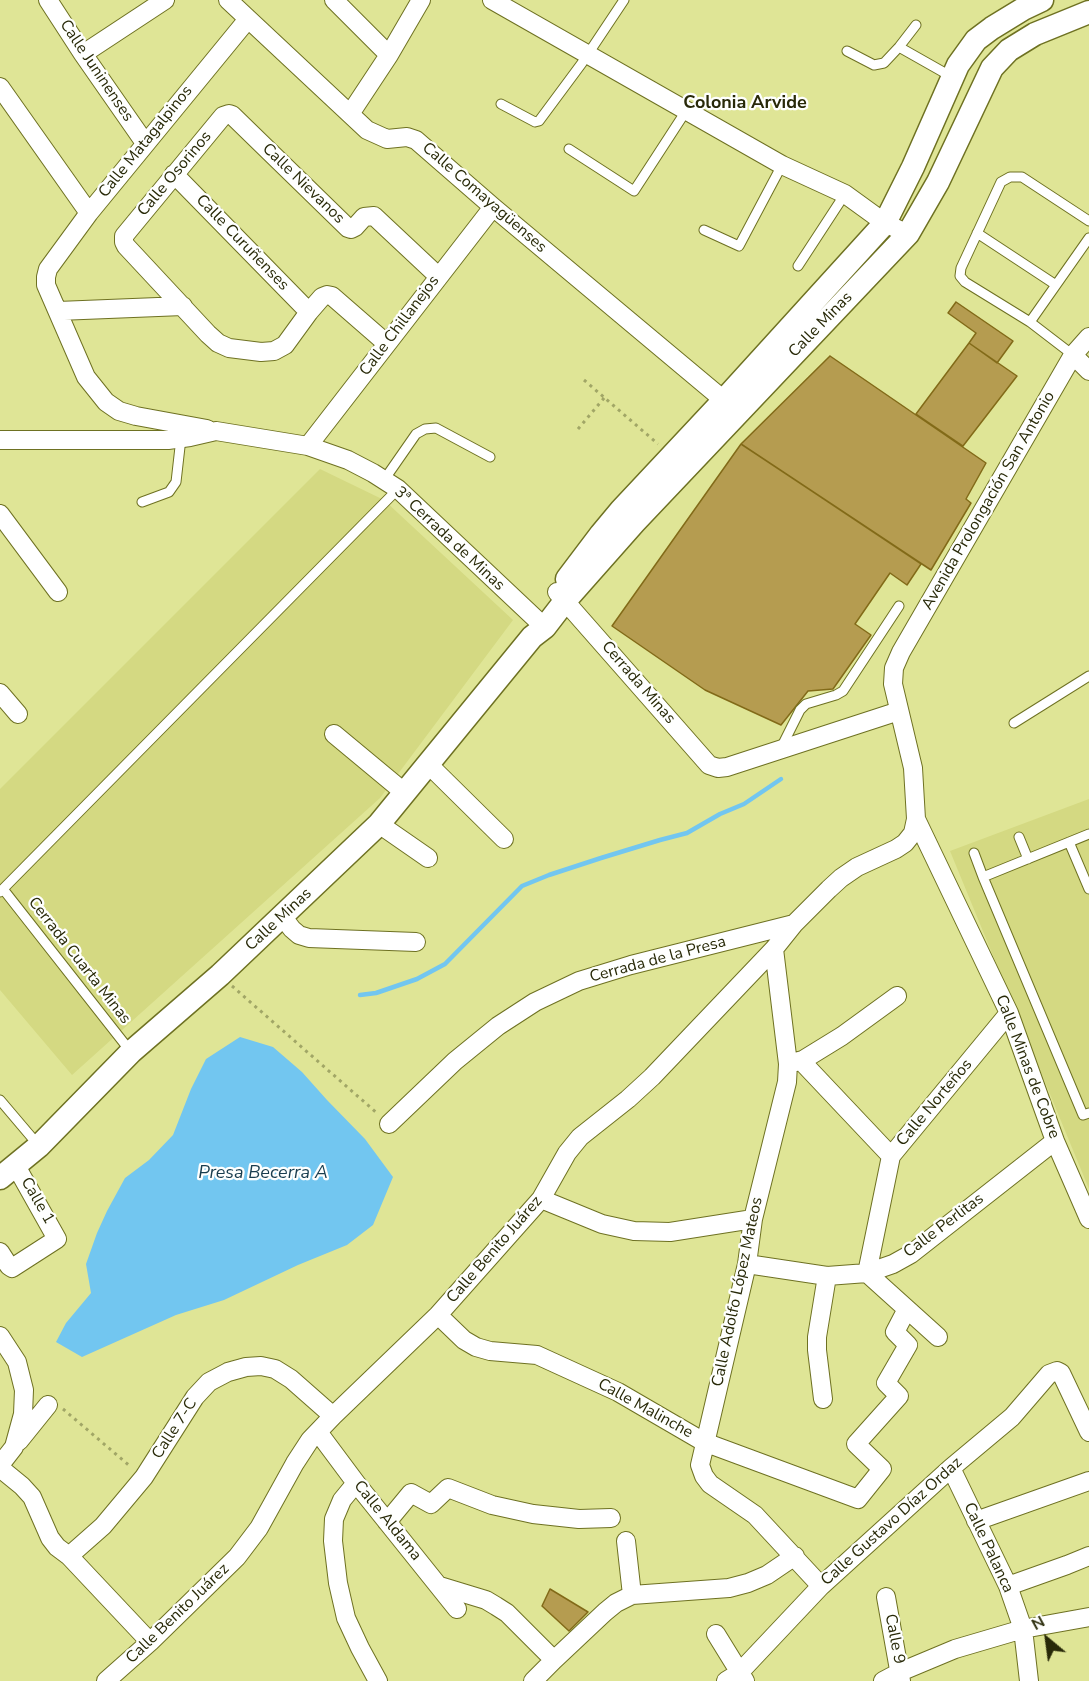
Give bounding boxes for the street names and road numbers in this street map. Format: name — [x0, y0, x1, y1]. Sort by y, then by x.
street label: Calle Juninenses — [55, 16, 137, 126]
street label: Calle Matagalpinos — [95, 82, 197, 202]
street label: Calle Osorinos — [134, 128, 216, 220]
street label: Calle Comayagüenses — [418, 139, 550, 257]
street label: Calle Nievanos — [258, 140, 348, 228]
street label: Calle Curuñenses — [191, 191, 293, 295]
street label: Calle Chillanejos — [356, 272, 444, 380]
street label: Calle Minas — [785, 288, 857, 362]
street label: Avenida Prolongación San Antonio — [918, 388, 1060, 614]
street label: 3ª Cerrada de Minas — [390, 483, 508, 595]
street label: Cerrada Minas — [597, 638, 679, 728]
street label: Calle Minas — [242, 884, 316, 956]
street label: Cerrada Cuarta Minas — [24, 894, 134, 1028]
street label: Cerrada de la Presa — [588, 933, 728, 987]
street label: Calle Minas de Cobre — [991, 992, 1063, 1142]
street label: Calle Norteños — [893, 1056, 977, 1150]
street label: Calle 1 — [16, 1174, 58, 1228]
street label: Calle Perlitas — [900, 1190, 988, 1262]
street label: Calle Benito Juárez — [443, 1192, 547, 1308]
street label: Calle Adolfo López Mateos — [709, 1196, 767, 1388]
street label: Calle Malinche — [594, 1375, 696, 1443]
street label: Calle 7-C — [148, 1395, 202, 1463]
street label: Calle Gustavo Díaz Ordaz — [818, 1454, 966, 1590]
street label: Calle Aldama — [349, 1477, 425, 1565]
street label: Calle Palanca — [959, 1500, 1017, 1596]
street label: Calle Benito Juárez — [122, 1560, 234, 1668]
street label: Calle 9 — [880, 1612, 908, 1666]

